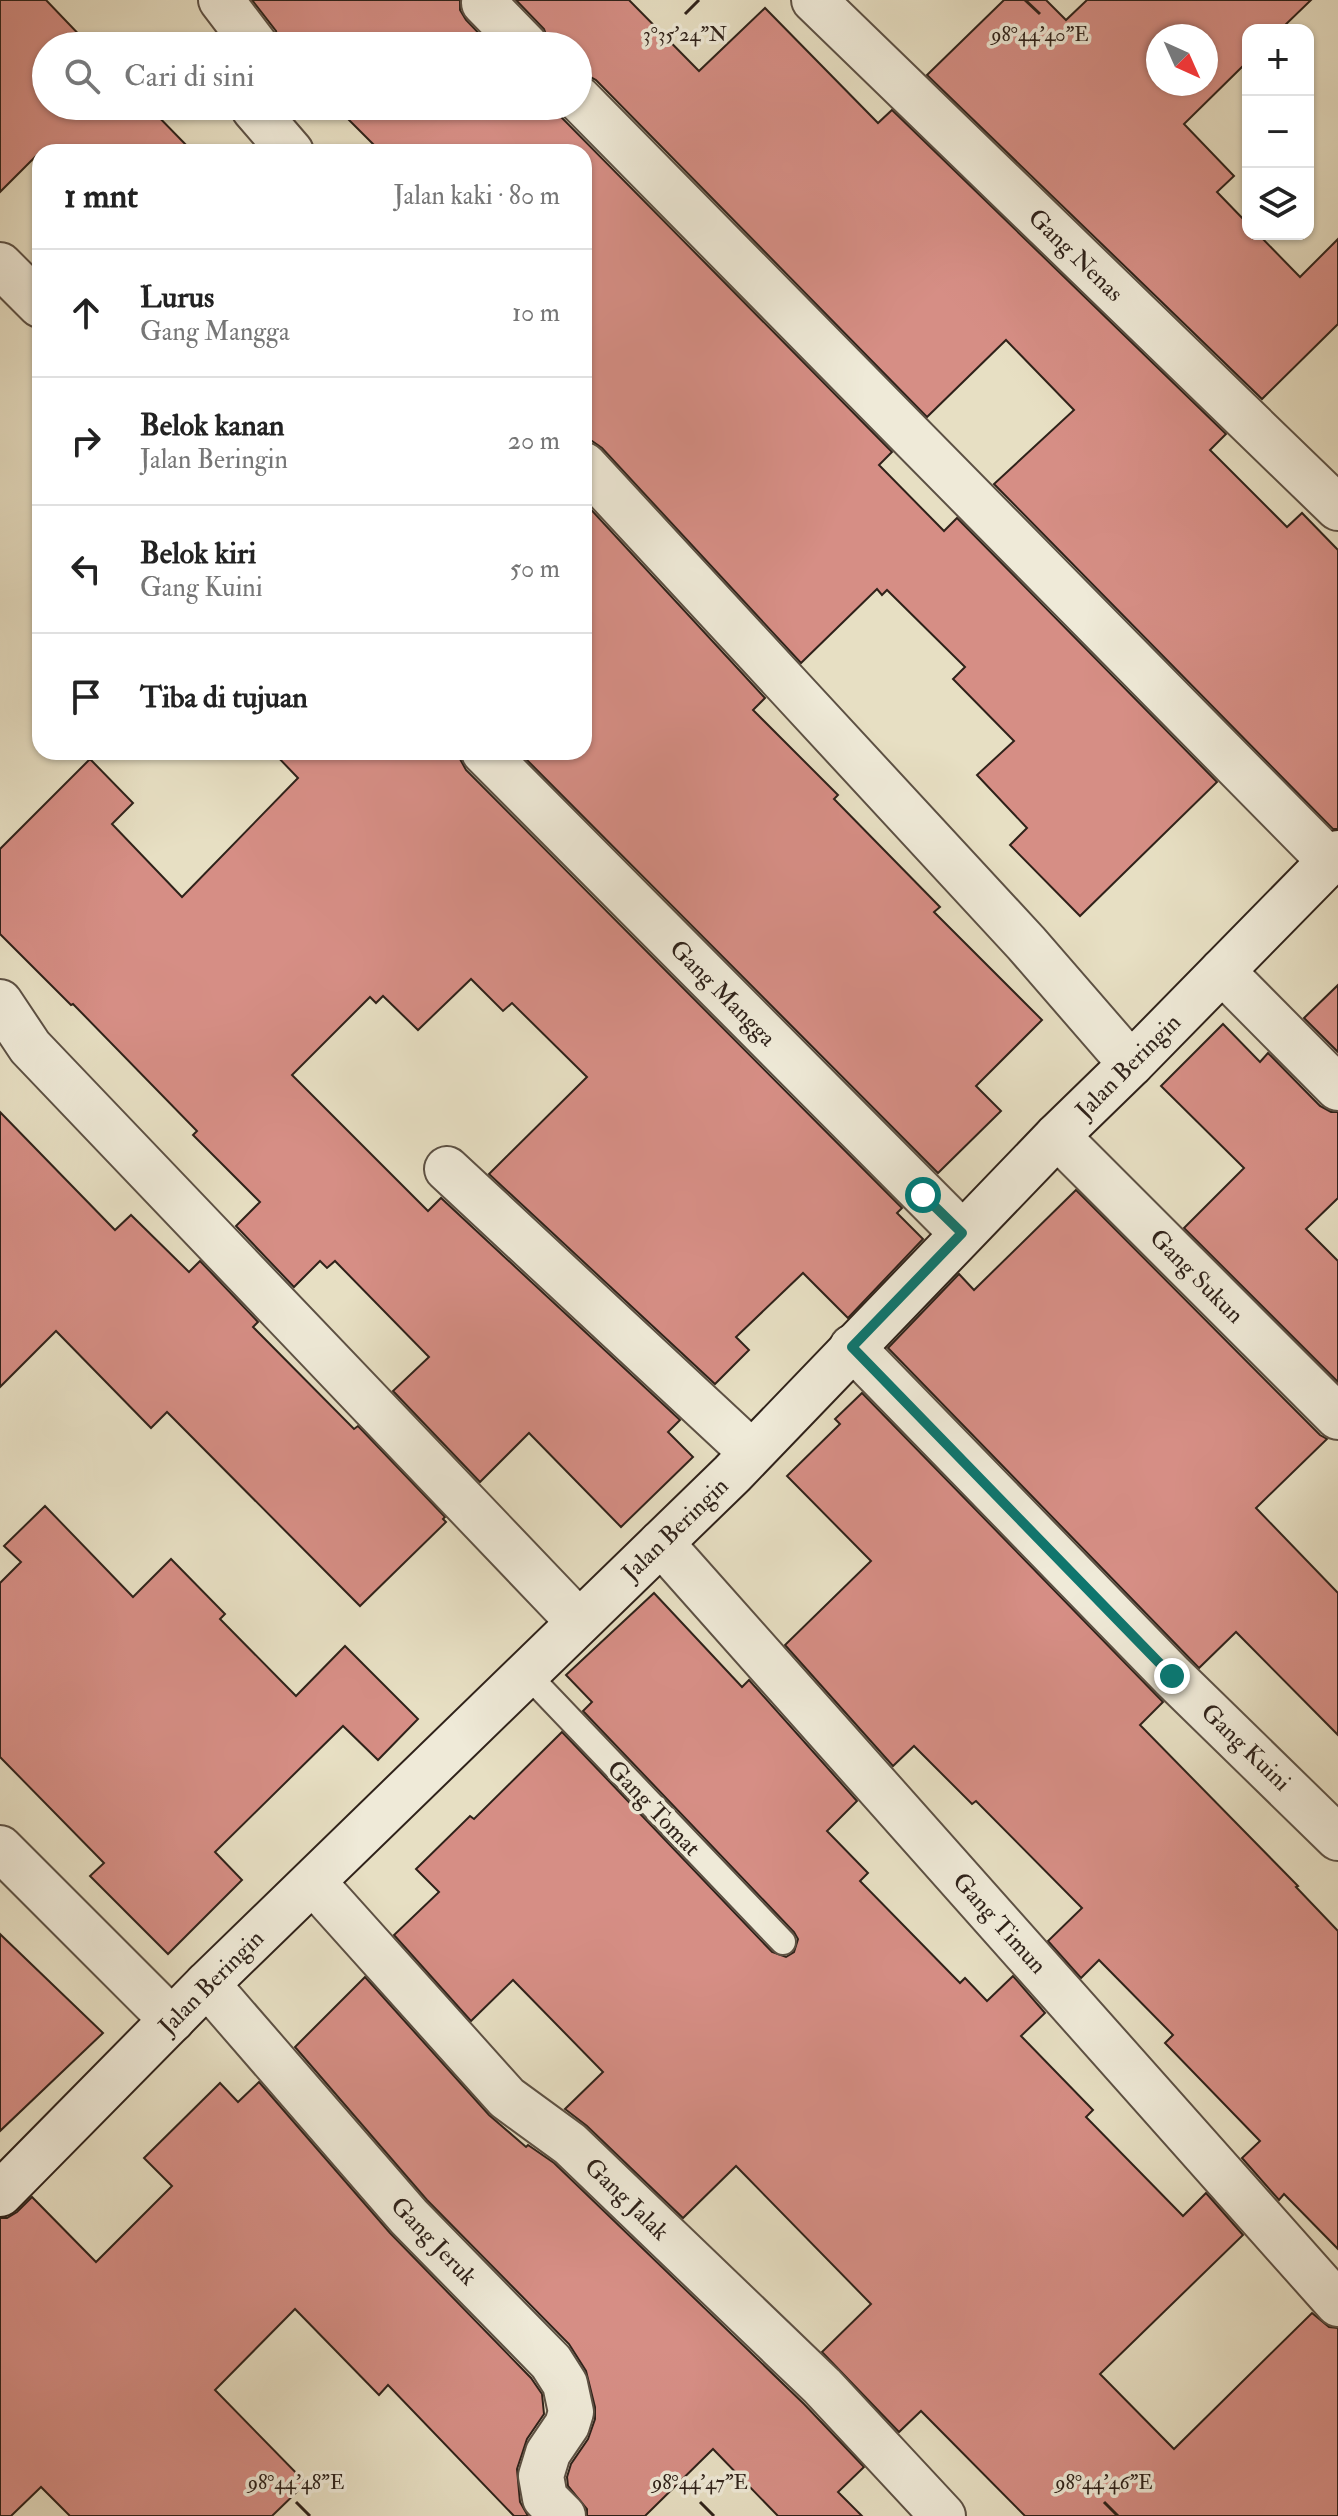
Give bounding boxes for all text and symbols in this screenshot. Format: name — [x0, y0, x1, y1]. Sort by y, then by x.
text: 3°35'24"N — [643, 22, 727, 47]
text: 98°44'40"E — [989, 22, 1089, 47]
north arrow — [1146, 24, 1218, 96]
map controls — [1242, 24, 1314, 240]
button: + — [1242, 24, 1314, 96]
search box — [32, 32, 592, 120]
icon: search — [60, 54, 104, 98]
text: Cari di sini — [124, 58, 254, 95]
button: − — [1242, 96, 1314, 168]
button: layers — [1242, 168, 1314, 240]
text: 1 mnt — [64, 175, 138, 218]
text: Jalan kaki · 80 m — [394, 180, 560, 212]
street label: Gang Nenas — [1021, 202, 1130, 308]
text: Lurus — [140, 279, 214, 316]
icon: ahead — [64, 291, 108, 335]
text: 10 m — [512, 297, 560, 329]
text: Gang Mangga — [140, 316, 290, 348]
text: Belok kanan — [140, 407, 284, 444]
icon: right — [64, 419, 108, 463]
text: 20 m — [508, 425, 560, 457]
text: Jalan Beringin — [140, 444, 288, 476]
text: Belok kiri — [140, 535, 256, 572]
icon: left — [64, 547, 108, 591]
text: 50 m — [510, 553, 560, 585]
text: Gang Kuini — [140, 572, 263, 604]
icon: arrive — [64, 675, 108, 719]
text: Tiba di tujuan — [140, 679, 308, 716]
street label: Gang Mangga — [663, 934, 783, 1054]
street label: Jalan Beringin — [1068, 1007, 1188, 1126]
route start — [905, 1177, 941, 1213]
street label: Gang Sukun — [1143, 1223, 1250, 1330]
street label: Jalan Beringin — [615, 1471, 735, 1589]
route end — [1154, 1658, 1190, 1694]
street label: Gang Kuini — [1194, 1697, 1297, 1798]
street label: Gang Tomat — [600, 1754, 707, 1863]
street label: Gang Timun — [946, 1866, 1053, 1981]
street label: Jalan Beringin — [151, 1923, 271, 2042]
street label: Gang Jalak — [578, 2151, 676, 2248]
street label: Gang Jeruk — [384, 2190, 484, 2293]
text: 98°44'48"E — [246, 2470, 344, 2495]
text: 98°44'47"E — [650, 2470, 748, 2495]
text: 98°44'46"E — [1053, 2470, 1153, 2495]

